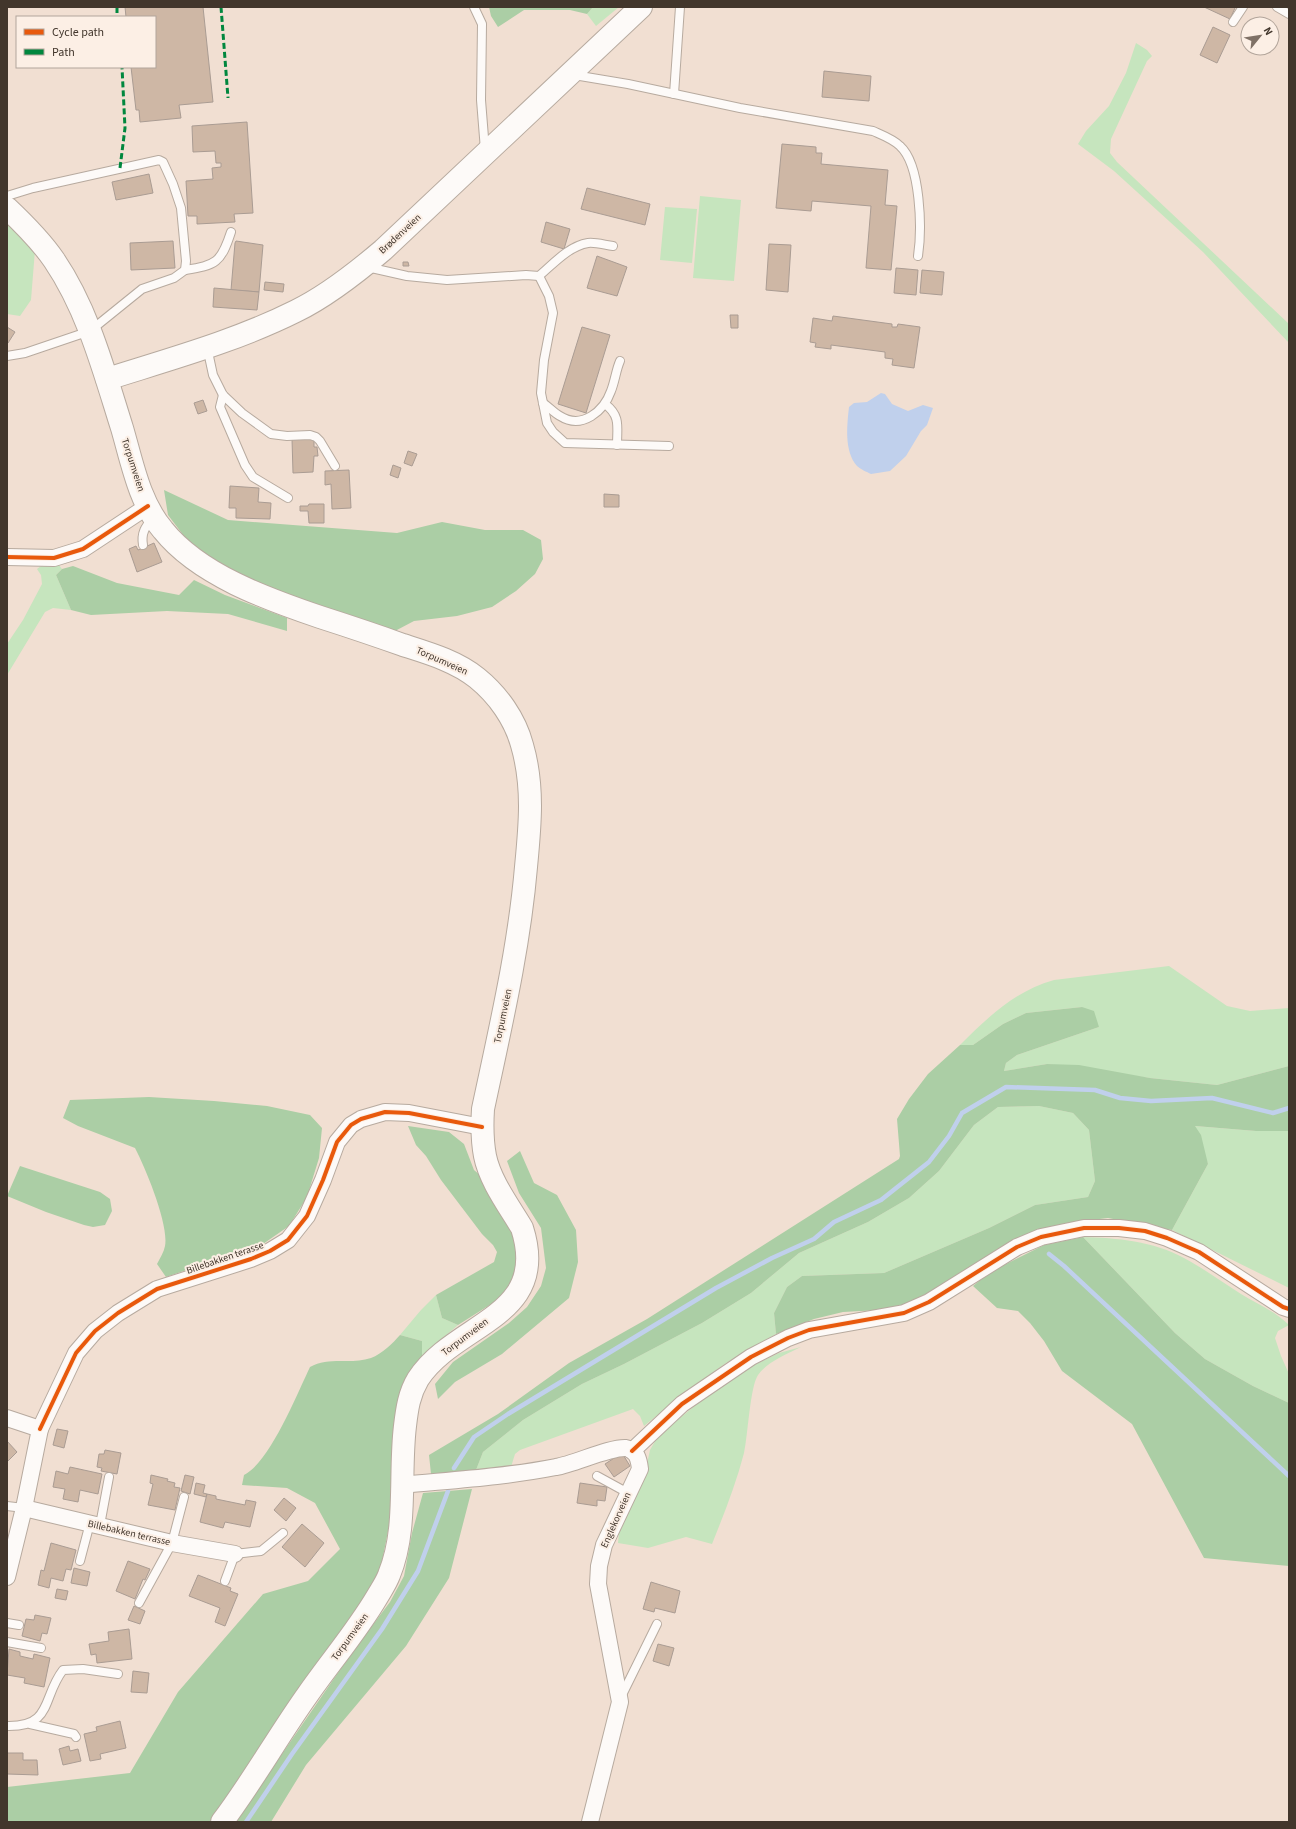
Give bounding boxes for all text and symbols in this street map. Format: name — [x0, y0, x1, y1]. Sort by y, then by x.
legend — [16, 16, 156, 68]
north arrow — [1240, 16, 1280, 56]
text: Cycle path — [52, 24, 104, 41]
text: N — [1260, 24, 1277, 38]
text: Path — [52, 44, 75, 61]
street label: Brødenveien — [376, 211, 424, 257]
street label: Torpumveien — [118, 437, 148, 493]
street label: Torpumveien — [414, 643, 470, 679]
street label: Torpumveien — [490, 987, 516, 1045]
street label: Billebakken terasse — [185, 1238, 266, 1278]
street label: Torpumveien — [439, 1315, 491, 1359]
street label: Englekorveien — [597, 1490, 635, 1550]
street label: Billebakken terrasse — [86, 1517, 172, 1549]
street label: Torpumveien — [328, 1610, 372, 1664]

